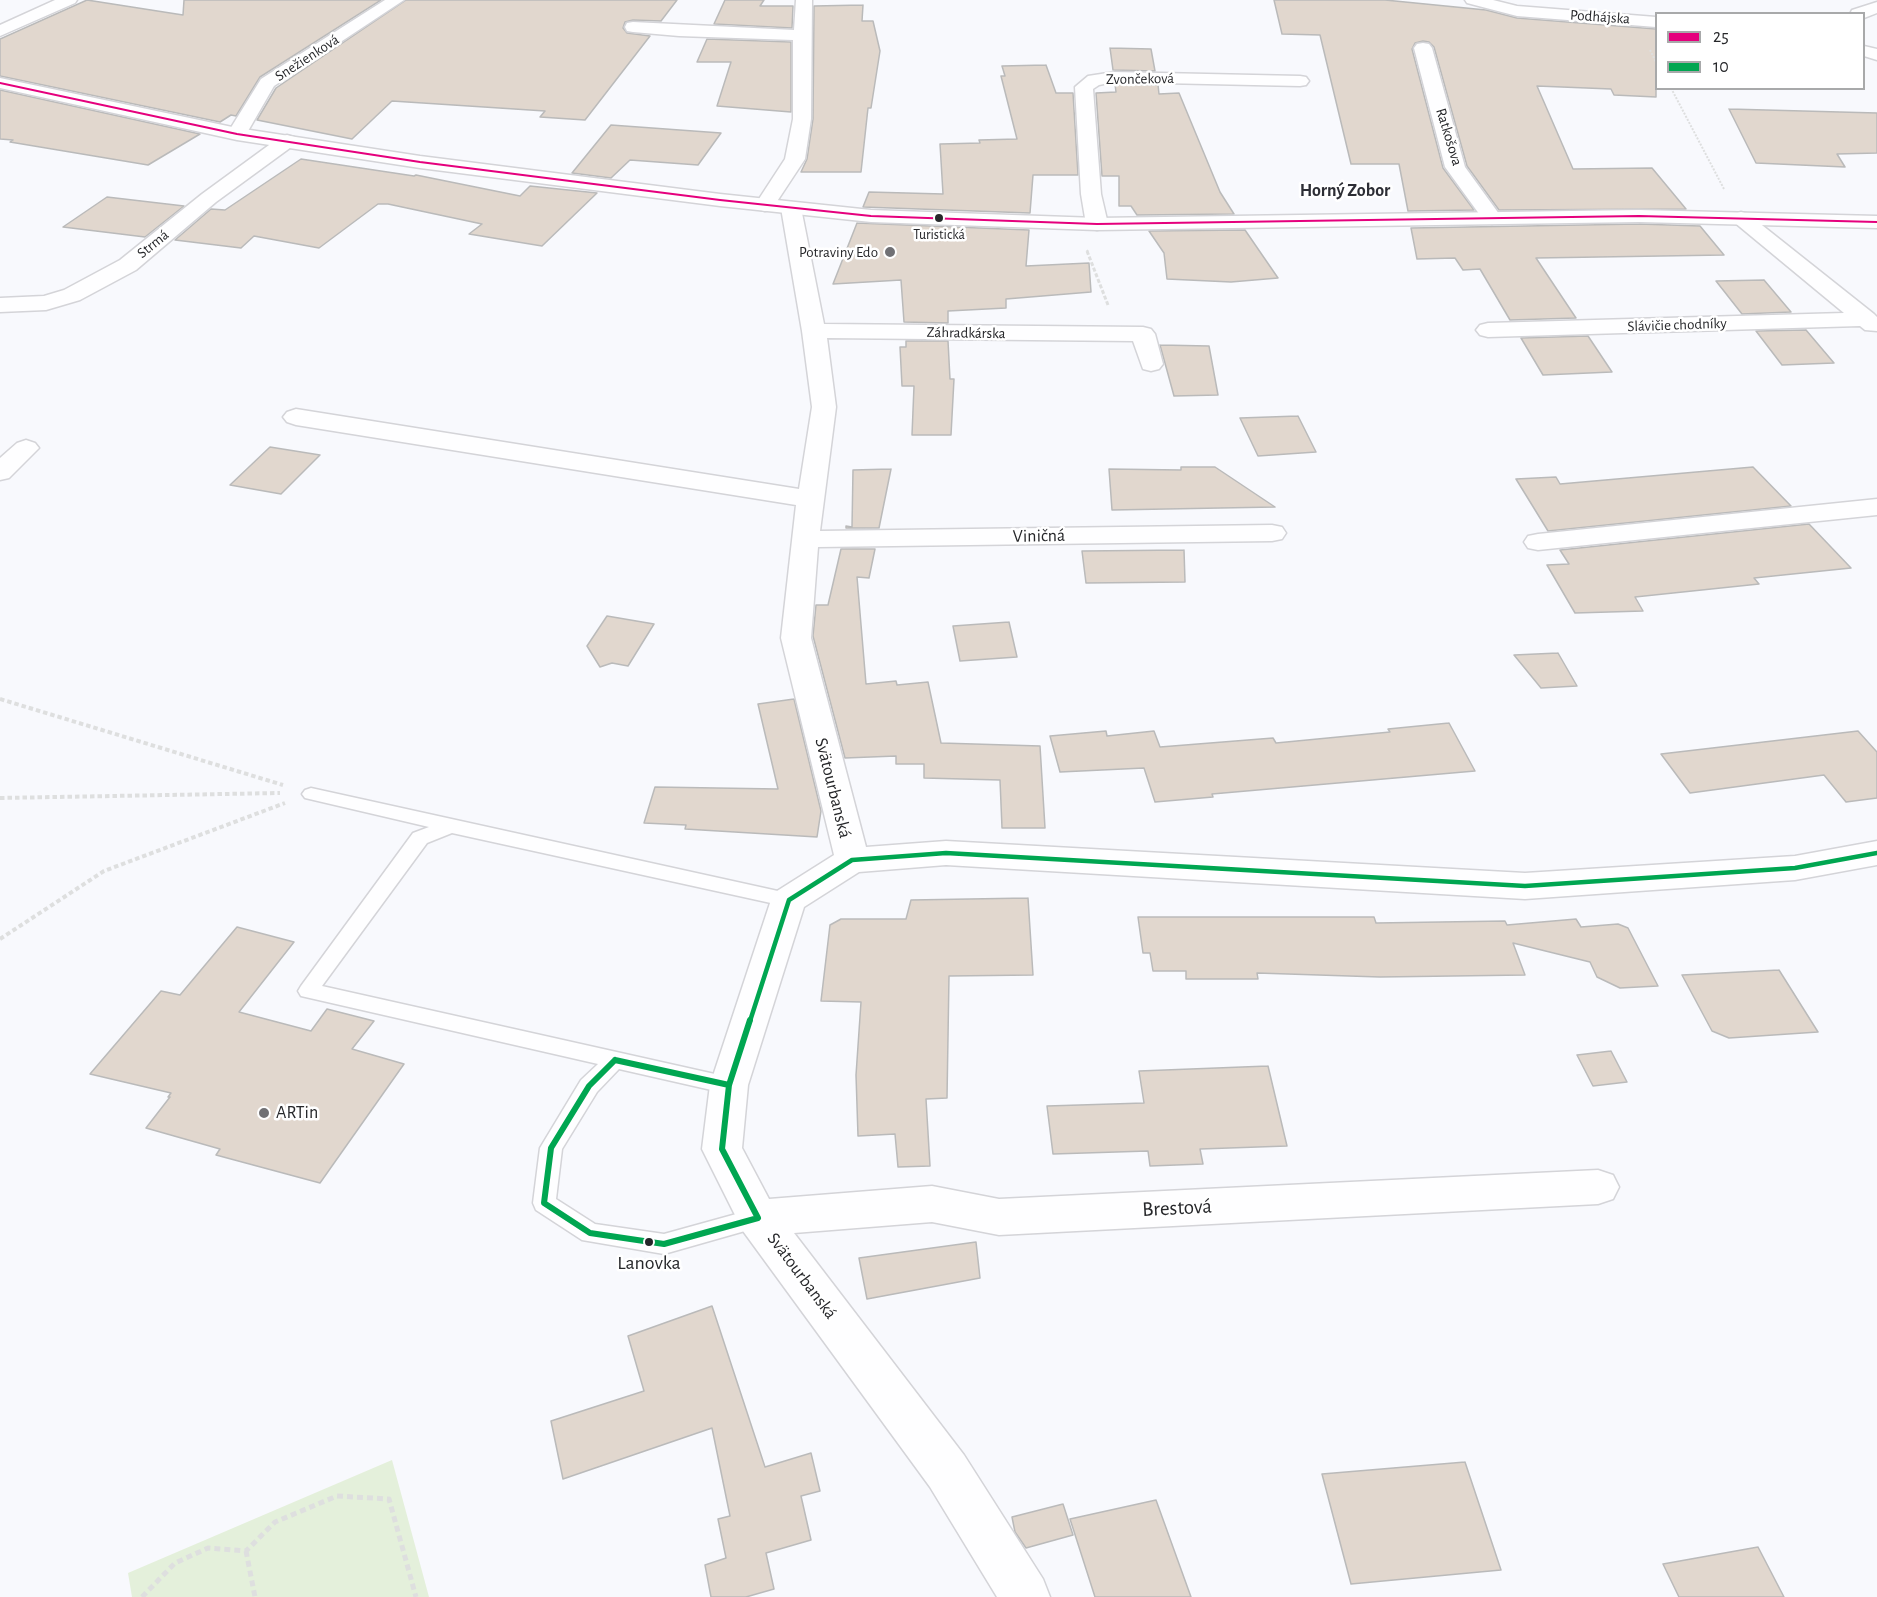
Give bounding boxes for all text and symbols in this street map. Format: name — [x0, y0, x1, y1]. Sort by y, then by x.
street label: Podhájska — [1569, 6, 1631, 28]
legend — [1655, 12, 1865, 90]
text: 25 — [1713, 28, 1729, 46]
street label: Snežienková — [272, 31, 342, 85]
text: 10 — [1713, 58, 1729, 76]
street label: Zvončeková — [1106, 69, 1174, 89]
street label: Ratkošova — [1432, 106, 1466, 168]
district label: Horný Zobor — [1300, 180, 1390, 202]
marker: Turistická — [933, 212, 945, 224]
street label: Strmá — [133, 226, 173, 262]
place label: Turistická — [913, 227, 965, 243]
place label: Potraviny Edo — [799, 243, 878, 261]
marker: Potraviny Edo — [883, 245, 897, 259]
street label: Slávičie chodníky — [1627, 314, 1727, 336]
street label: Záhradkárska — [926, 323, 1006, 343]
street label: Viničná — [1013, 525, 1065, 547]
street label: Svätourbanská — [810, 736, 856, 840]
place label: ARTin — [276, 1102, 318, 1124]
marker: ARTin — [257, 1106, 271, 1120]
street label: Brestová — [1141, 1194, 1213, 1222]
street label: Svätourbanská — [763, 1229, 841, 1323]
marker: Lanovka — [643, 1236, 655, 1248]
place label: Lanovka — [617, 1251, 681, 1275]

